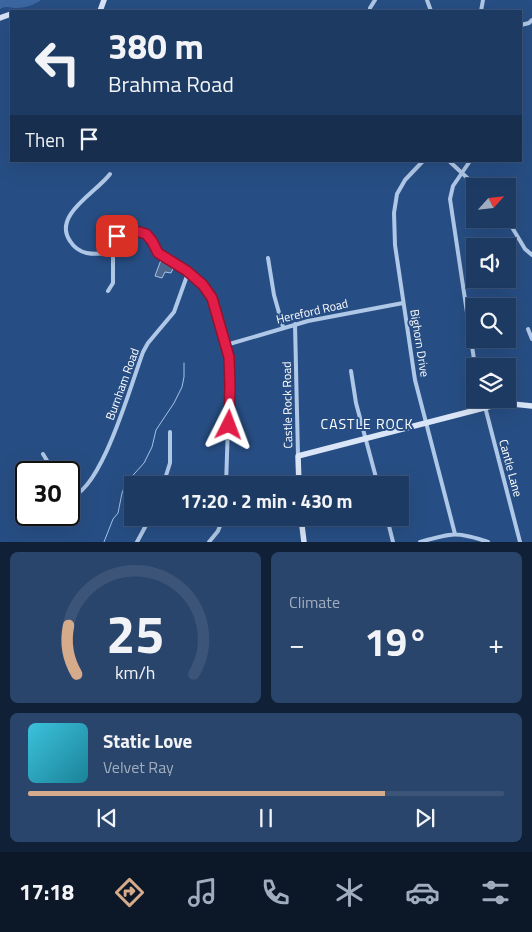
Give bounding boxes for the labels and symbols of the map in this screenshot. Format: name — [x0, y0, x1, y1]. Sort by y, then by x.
north arrow — [466, 178, 516, 228]
pin — [96, 215, 138, 257]
street label: Hereford Road — [274, 293, 350, 329]
street label: Bighorn Drive — [405, 308, 435, 378]
street label: Burnham Road — [100, 345, 144, 423]
street label: Castle Rock Road — [277, 361, 297, 449]
position arrow — [202, 398, 254, 450]
district label: CASTLE ROCK — [321, 413, 413, 434]
street label: Cantle Lane — [494, 437, 528, 499]
speed limit sign: 30 — [15, 461, 80, 526]

